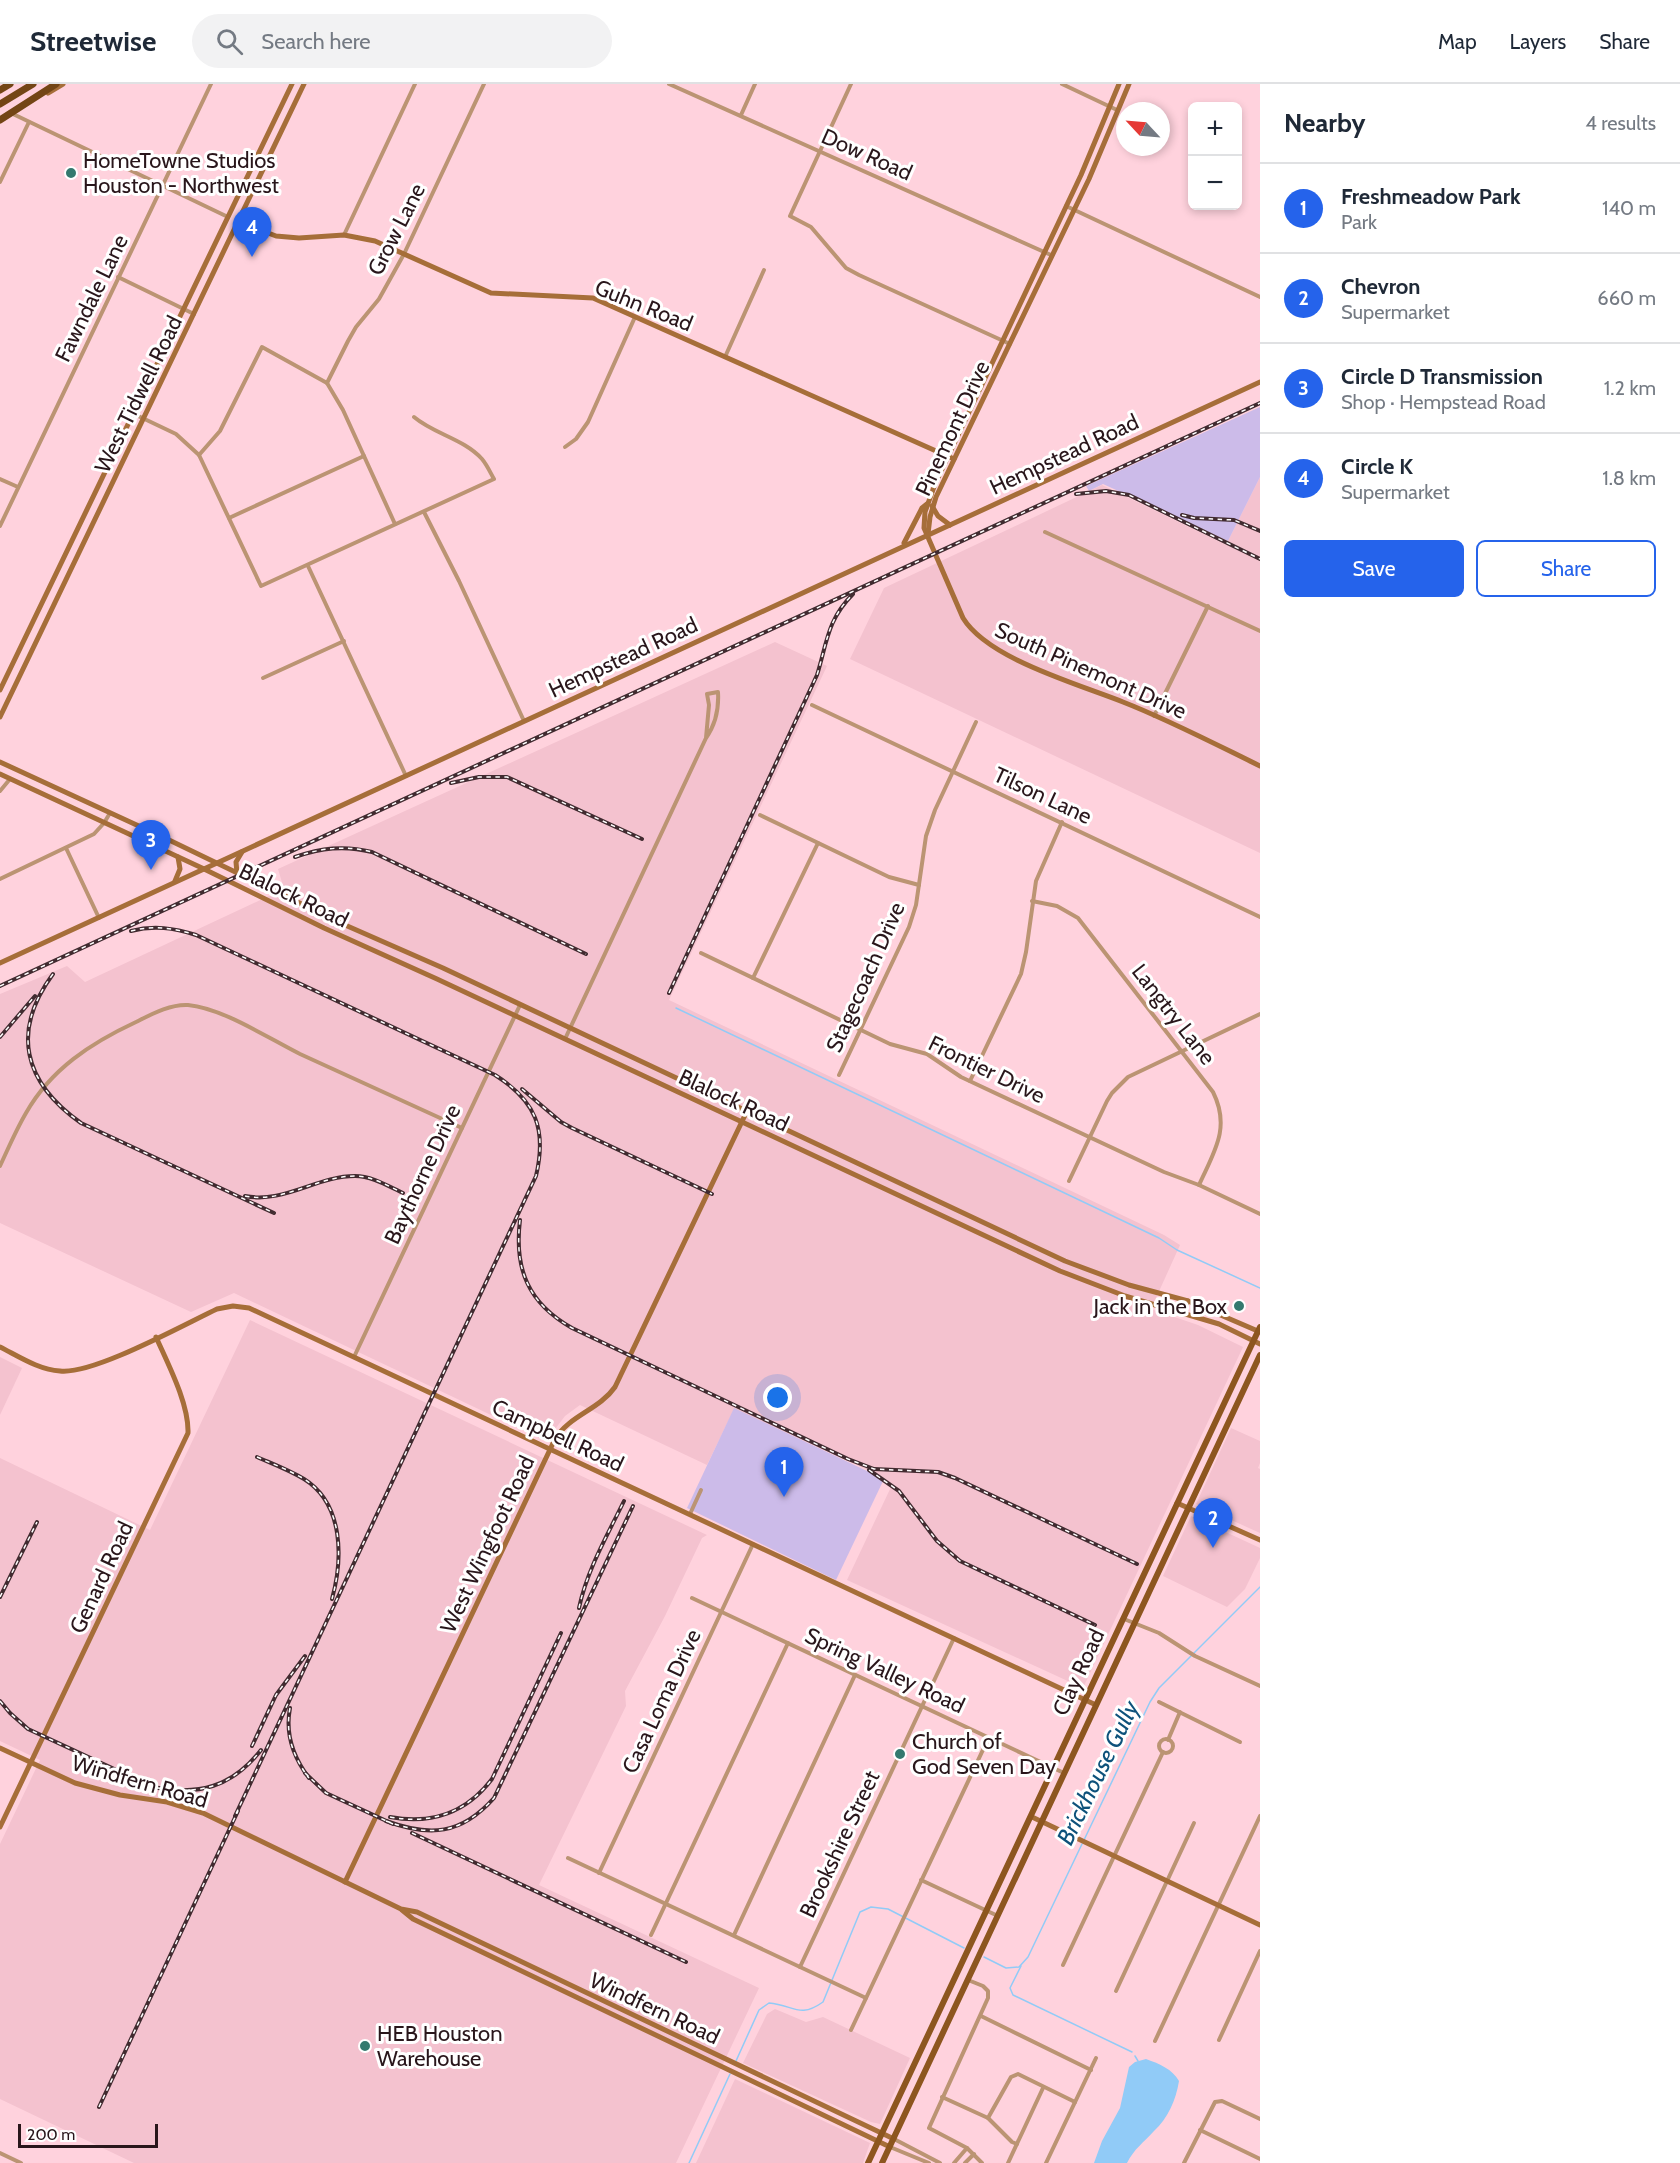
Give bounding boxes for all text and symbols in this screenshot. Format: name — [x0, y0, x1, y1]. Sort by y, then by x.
search box — [192, 14, 612, 68]
text: Streetwise — [30, 24, 156, 58]
icon: search — [213, 25, 246, 58]
text: Search here — [261, 28, 371, 55]
text: Map — [1438, 29, 1477, 54]
text: Layers — [1510, 29, 1566, 54]
text: Share — [1599, 29, 1650, 54]
north arrow — [1116, 102, 1170, 156]
map controls — [1188, 102, 1242, 210]
button: + — [1188, 102, 1242, 156]
text: Nearby — [1284, 107, 1365, 139]
text: 4 results — [1585, 111, 1656, 135]
street label: Dow Road — [817, 123, 916, 186]
place label: HomeTowne Studios Houston - Northwest — [83, 147, 280, 199]
button: − — [1188, 156, 1242, 210]
marker: HomeTowne Studios Houston - Northwest — [64, 166, 78, 180]
street label: Grow Lane — [362, 179, 431, 280]
text: Freshmeadow Park — [1341, 183, 1521, 210]
text: 1 — [1300, 196, 1307, 220]
text: 140 m — [1602, 196, 1656, 220]
pin: 4 — [232, 208, 272, 257]
text: Park — [1341, 210, 1377, 234]
street label: Fawndale Lane — [49, 230, 134, 366]
text: Chevron — [1341, 273, 1420, 300]
street label: Guhn Road — [591, 274, 697, 337]
text: 2 — [1298, 286, 1309, 310]
text: 660 m — [1597, 286, 1656, 310]
text: Supermarket — [1341, 300, 1450, 324]
street label: West Tidwell Road — [89, 311, 188, 477]
street label: Pinemont Drive — [909, 356, 996, 500]
text: Circle D Transmission — [1341, 363, 1543, 390]
text: 3 — [1298, 376, 1309, 400]
text: 1.2 km — [1604, 376, 1656, 400]
text: Shop · Hempstead Road — [1341, 390, 1546, 414]
street label: Hempstead Road — [985, 408, 1143, 501]
text: Circle K — [1341, 453, 1413, 480]
text: 4 — [1297, 466, 1310, 490]
text: 1.8 km — [1602, 466, 1656, 490]
text: Supermarket — [1341, 480, 1450, 504]
button: Save — [1284, 540, 1464, 597]
button: Share — [1476, 540, 1656, 597]
street label: Hempstead Road — [544, 611, 702, 704]
street label: South Pinemont Drive — [991, 616, 1191, 725]
street label: Tilson Lane — [990, 761, 1096, 830]
pin: 3 — [132, 820, 170, 870]
street label: Blalock Road — [235, 857, 353, 934]
street label: Stagecoach Drive — [820, 898, 911, 1056]
street label: Langtry Lane — [1126, 959, 1221, 1070]
street label: Frontier Drive — [924, 1030, 1049, 1109]
street label: Blalock Road — [674, 1063, 793, 1138]
street label: Baythorne Drive — [378, 1100, 467, 1248]
place label: Jack in the Box — [1093, 1293, 1228, 1320]
marker: Jack in the Box — [1232, 1299, 1246, 1313]
your location — [763, 1383, 792, 1412]
street label: Campbell Road — [488, 1393, 628, 1478]
pin: 1 — [764, 1448, 804, 1497]
street label: West Wingfoot Road — [435, 1451, 540, 1637]
pin: 2 — [1194, 1498, 1232, 1548]
street label: Genard Road — [64, 1517, 139, 1637]
street label: Spring Valley Road — [801, 1622, 969, 1719]
street label: Casa Loma Drive — [616, 1625, 707, 1778]
street label: Clay Road — [1047, 1625, 1110, 1720]
water label: Brickhouse Gully — [1050, 1695, 1145, 1849]
place label: Church of God Seven Day — [912, 1728, 1056, 1780]
marker: Church of God Seven Day — [893, 1747, 907, 1761]
street label: Windfern Road — [69, 1749, 211, 1814]
street label: Brookshire Street — [794, 1766, 885, 1922]
street label: Windfern Road — [586, 1967, 724, 2050]
place label: HEB Houston Warehouse — [377, 2020, 503, 2072]
marker: HEB Houston Warehouse — [358, 2039, 372, 2053]
scale bar — [18, 2121, 158, 2148]
text: 200 m — [27, 2125, 75, 2144]

